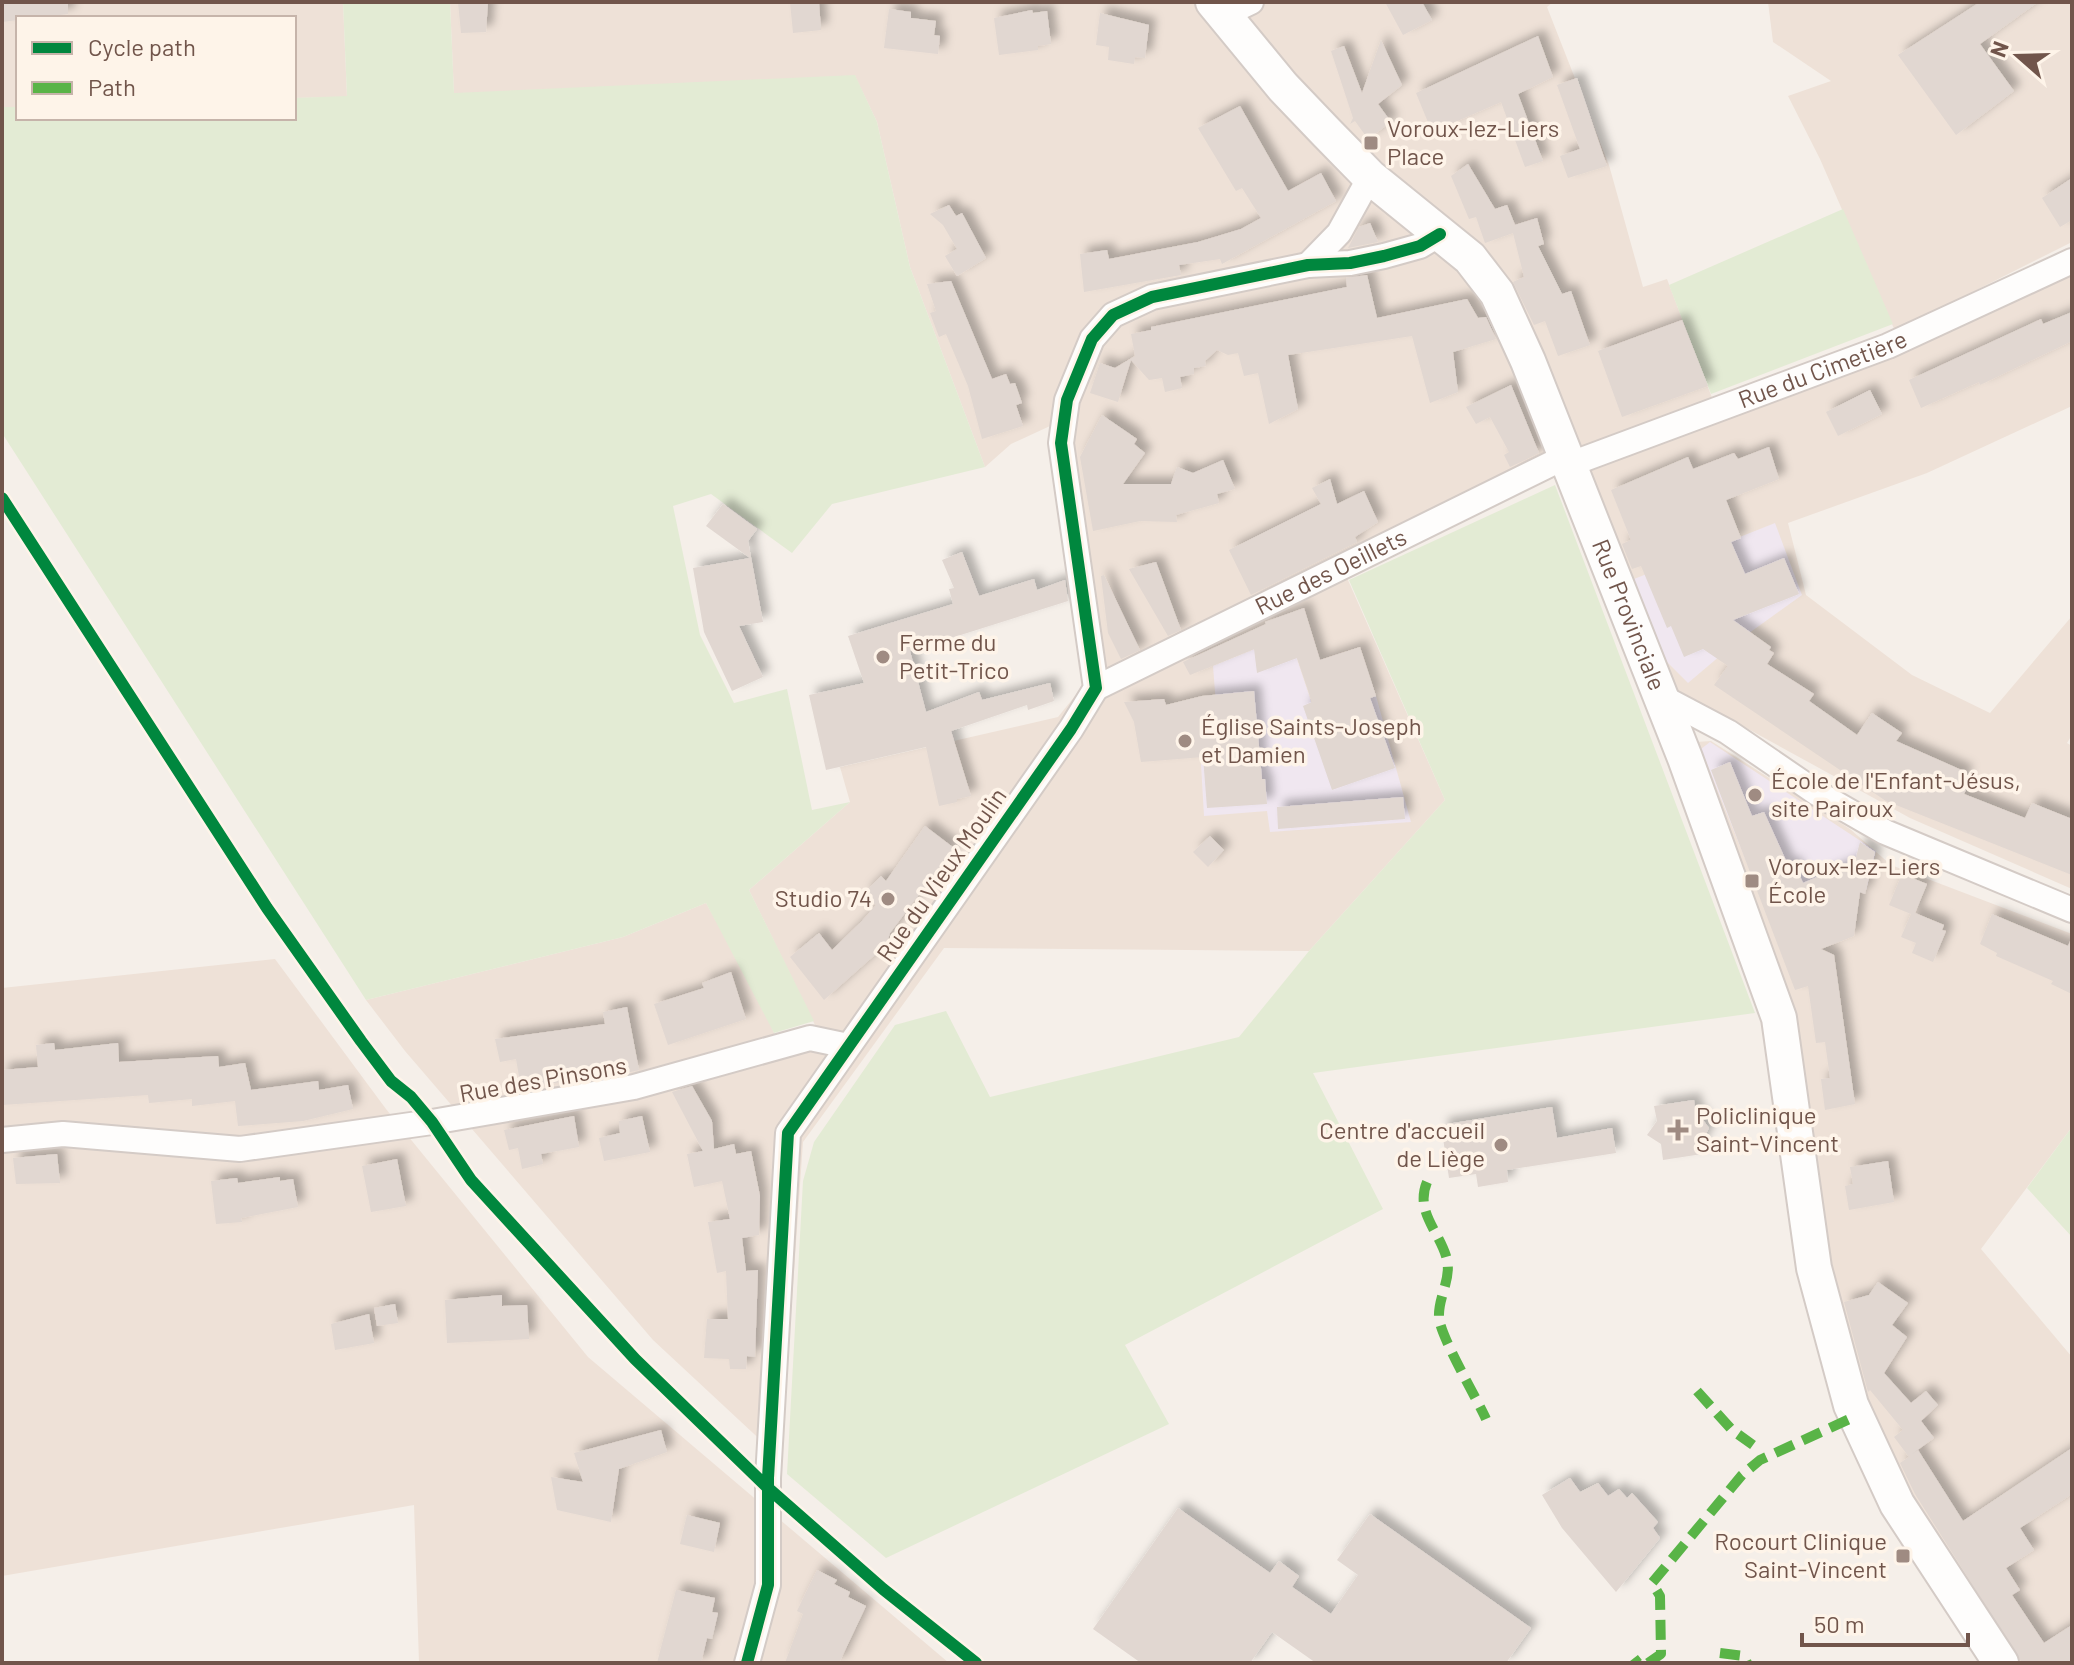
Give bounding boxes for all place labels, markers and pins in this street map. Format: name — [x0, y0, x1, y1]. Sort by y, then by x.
place label: Voroux-lez-Liers Place — [1387, 113, 1559, 170]
marker: Voroux-lez-Liers Place — [1362, 134, 1380, 152]
place label: Ferme du Petit-Trico — [899, 627, 1010, 684]
marker: Ferme du Petit-Trico — [874, 648, 892, 666]
place label: Église Saints-Joseph et Damien — [1201, 711, 1422, 768]
marker: Église Saints-Joseph et Damien — [1176, 732, 1194, 750]
place label: École de l'Enfant-Jésus, site Pairoux — [1771, 765, 2021, 822]
marker: École de l'Enfant-Jésus, site Pairoux — [1746, 786, 1764, 804]
place label: Voroux-lez-Liers École — [1768, 851, 1940, 908]
marker: Voroux-lez-Liers École — [1743, 872, 1761, 890]
place label: Studio 74 — [775, 883, 872, 912]
marker: Studio 74 — [879, 890, 897, 908]
place label: Policlinique Saint-Vincent — [1696, 1100, 1839, 1157]
place label: Centre d'accueil de Liège — [1319, 1115, 1485, 1172]
marker: Policlinique Saint-Vincent — [1667, 1119, 1689, 1141]
marker: Centre d'accueil de Liège — [1492, 1136, 1510, 1154]
place label: Rocourt Clinique Saint-Vincent — [1714, 1526, 1887, 1583]
marker: Rocourt Clinique Saint-Vincent — [1894, 1547, 1912, 1565]

